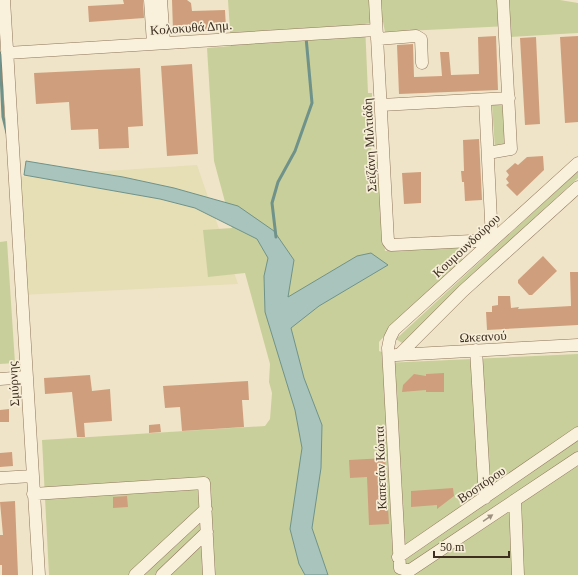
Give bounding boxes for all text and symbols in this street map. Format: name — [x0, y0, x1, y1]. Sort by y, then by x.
street label: Κολοκυθά Δημ. — [149, 17, 233, 38]
street label: Σεϊζάνη Μιλτιάδη — [360, 97, 379, 192]
street label: Κουμουνδούρου — [430, 210, 503, 280]
street label: Ωκεανού — [459, 328, 507, 345]
street label: Σμύρνης — [5, 360, 22, 407]
street label: Καπετάν Κώττα — [372, 426, 389, 510]
street label: Βοσπόρου — [454, 463, 508, 506]
one-way arrow — [483, 514, 493, 522]
scale bar — [434, 533, 509, 559]
text: 50 m — [440, 540, 465, 554]

